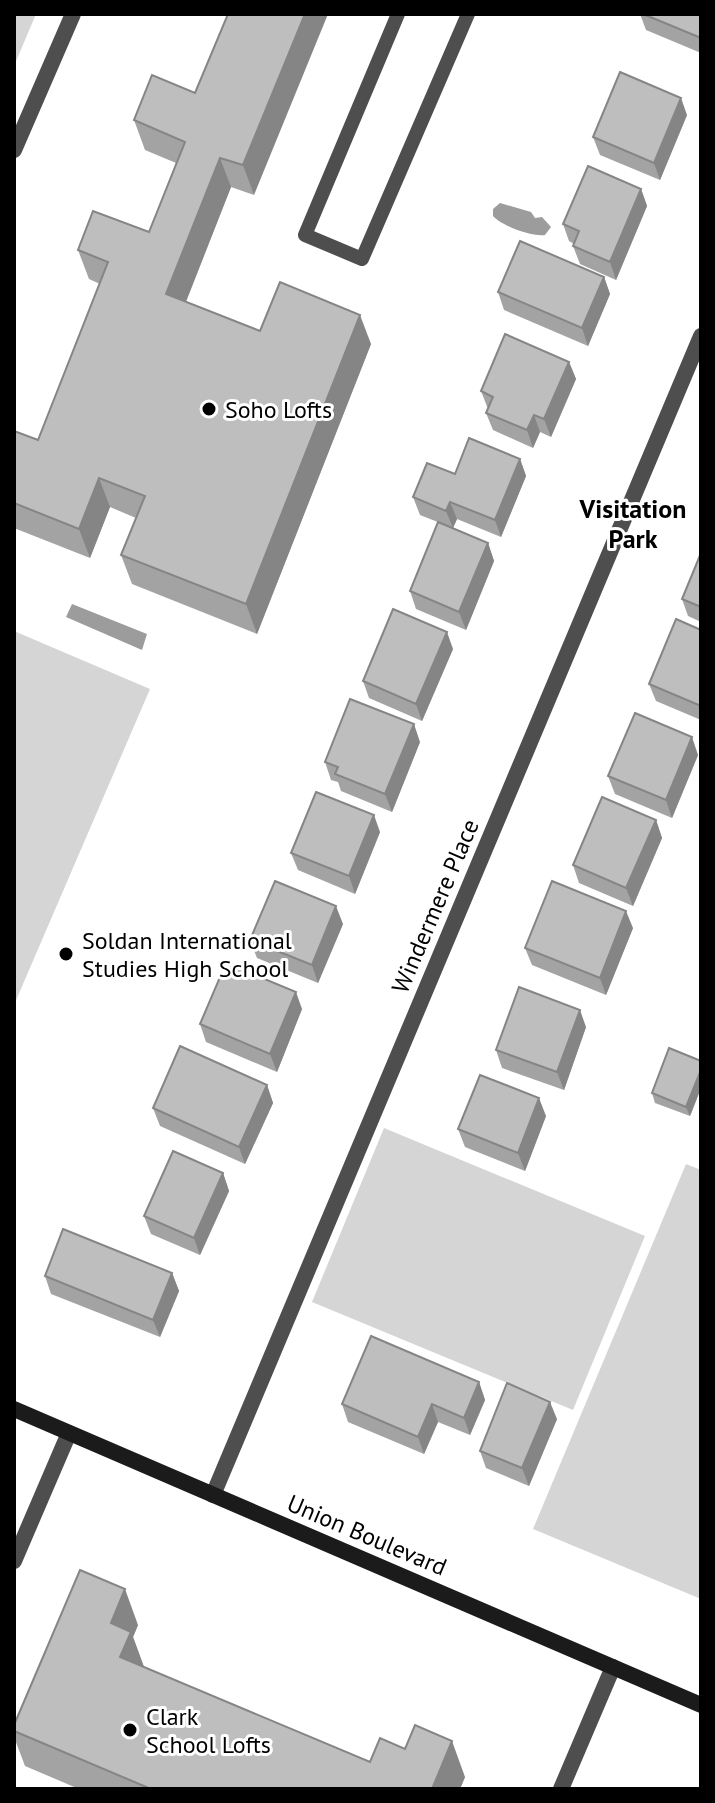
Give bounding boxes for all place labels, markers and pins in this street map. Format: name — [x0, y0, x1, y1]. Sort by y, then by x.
place label: Soho Lofts — [225, 394, 332, 425]
marker: Soho Lofts — [200, 400, 218, 418]
place label: Soldan International Studies High School — [82, 925, 292, 984]
marker: Soldan International Studies High School — [57, 945, 75, 963]
place label: Clark School Lofts — [146, 1701, 271, 1760]
marker: Clark School Lofts — [121, 1721, 139, 1739]

